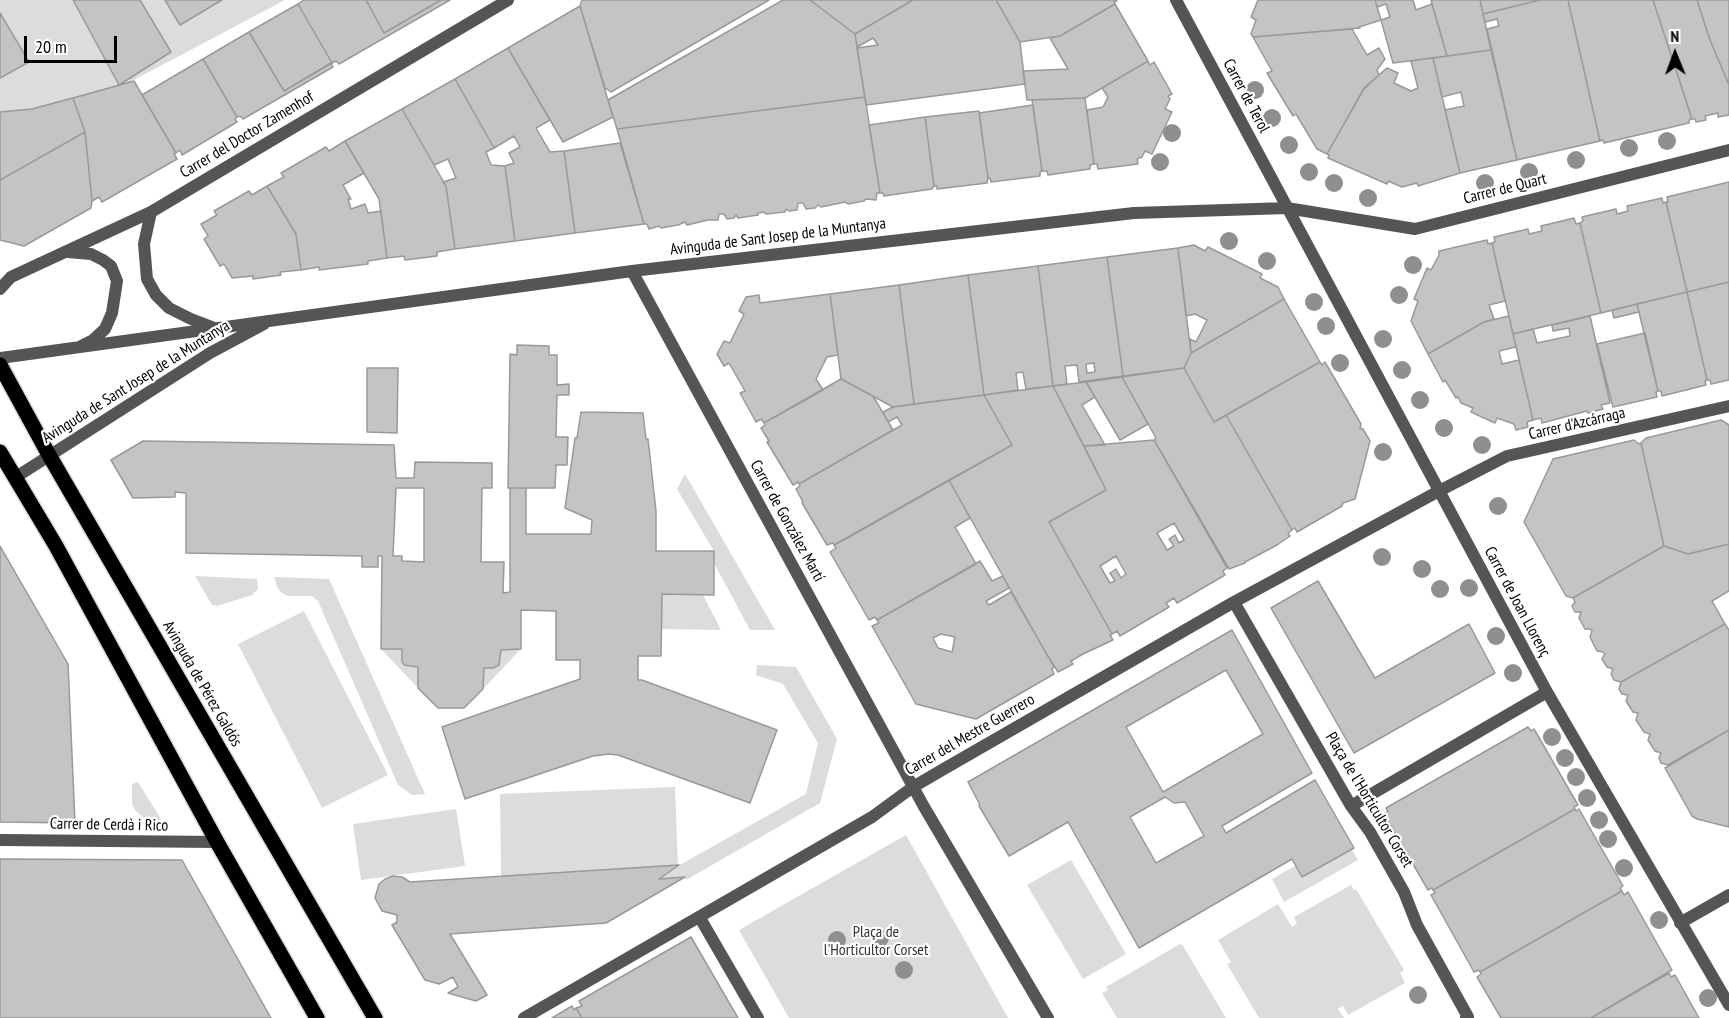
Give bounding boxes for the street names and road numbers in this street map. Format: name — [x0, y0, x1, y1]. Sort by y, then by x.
street label: Carrer de Terol — [1219, 56, 1273, 136]
street label: Carrer del Doctor Zamenhof — [177, 88, 317, 182]
street label: Carrer de Quart — [1461, 169, 1549, 209]
street label: Avinguda de Sant Josep de la Muntanya — [669, 214, 887, 260]
street label: Avinguda de Sant Josep de la Muntanya — [39, 316, 233, 448]
street label: Carrer d'Azcárraga — [1527, 404, 1627, 444]
street label: Carrer de González Martí — [746, 457, 828, 585]
street label: Carrer de Joan Llorenç — [1480, 544, 1554, 660]
street label: Avinguda de Pérez Galdós — [158, 618, 246, 750]
street label: Carrer del Mestre Guerrero — [902, 690, 1038, 780]
street label: Plaça de l'Horticultor Corset — [1321, 729, 1417, 871]
street label: Carrer de Cerdà i Rico — [50, 814, 168, 836]

